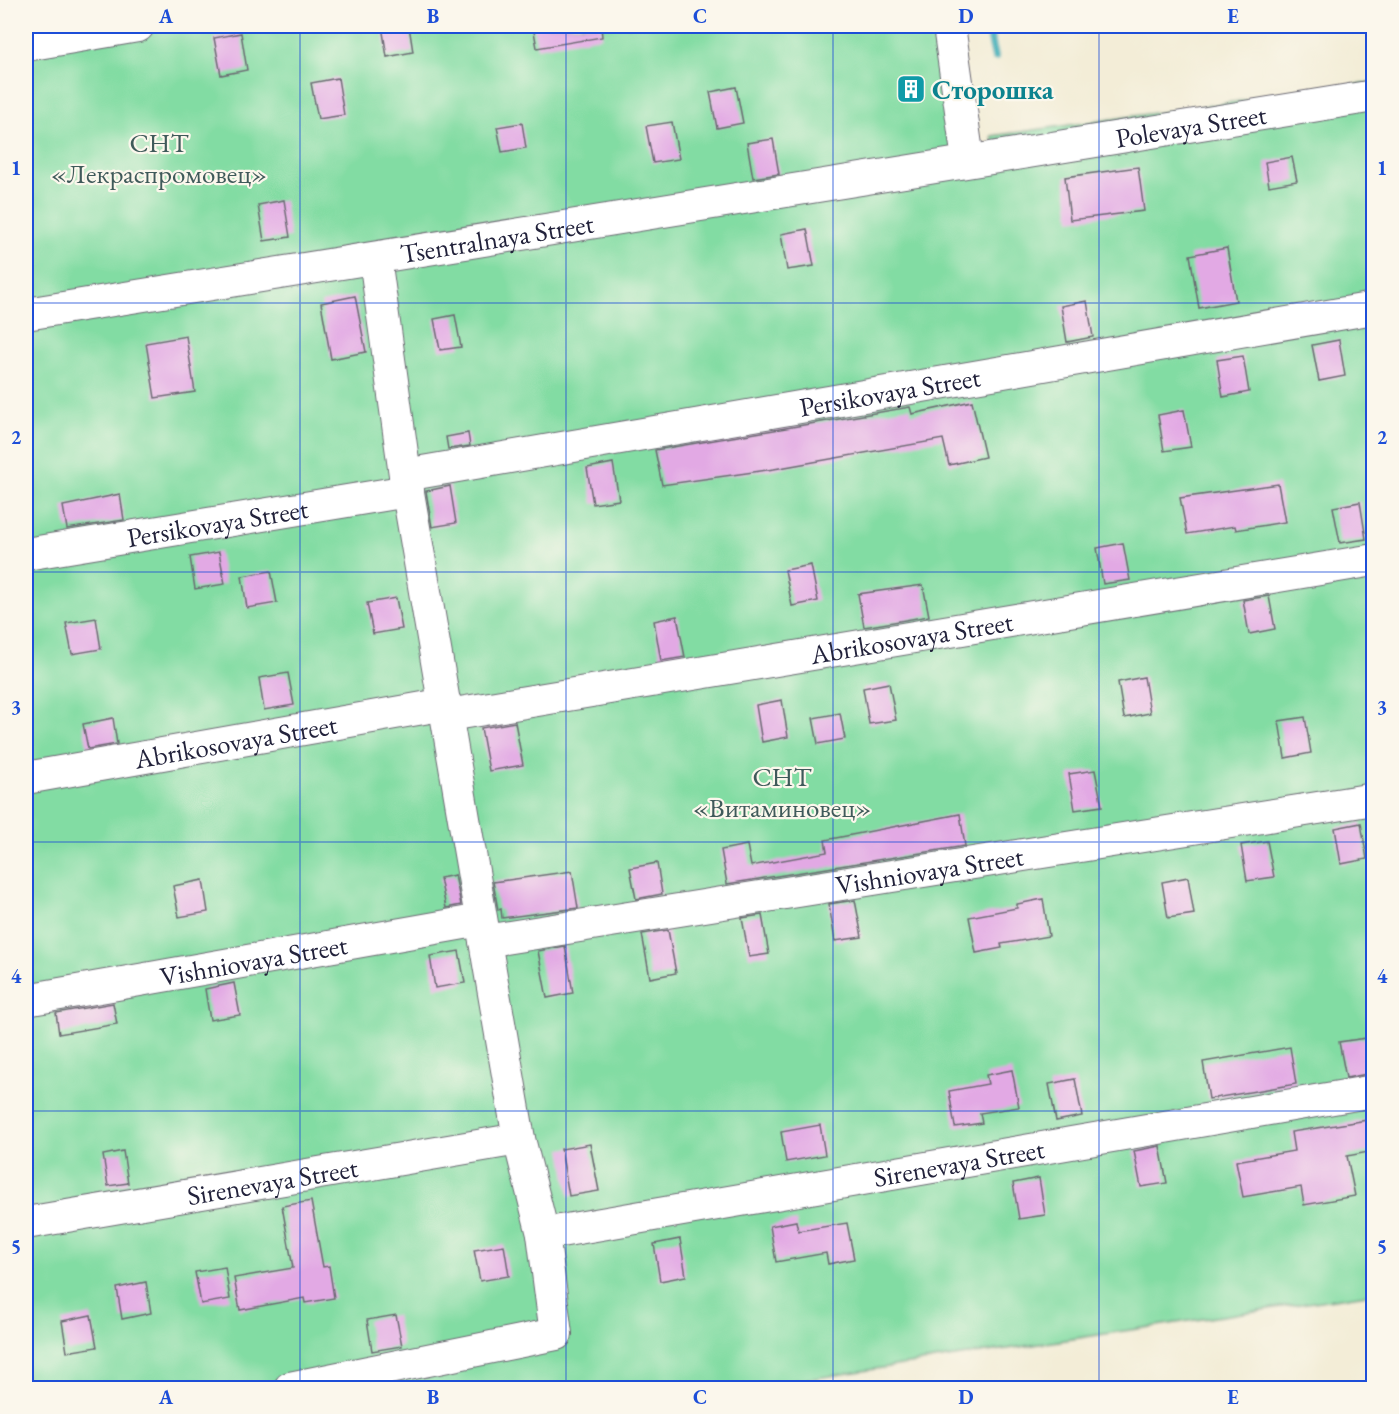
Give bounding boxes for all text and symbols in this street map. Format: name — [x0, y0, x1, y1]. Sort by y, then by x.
text: A — [158, 3, 174, 29]
text: B — [427, 3, 439, 29]
text: C — [693, 3, 707, 29]
text: D — [958, 3, 974, 29]
text: E — [1227, 3, 1239, 29]
place label: Сторошка — [932, 72, 1054, 107]
building icon: Сторошка — [895, 73, 927, 105]
street label: Polevaya Street — [1113, 96, 1269, 155]
park label: СНТ «Лекраспромовец» — [51, 125, 267, 191]
text: 1 — [11, 155, 21, 181]
text: 1 — [1377, 155, 1387, 181]
street label: Tsentralnaya Street — [398, 205, 597, 271]
street label: Persikovaya Street — [797, 359, 984, 424]
text: 2 — [11, 424, 22, 450]
text: 2 — [1377, 424, 1388, 450]
street label: Persikovaya Street — [124, 490, 311, 555]
street label: Abrikosovaya Street — [807, 603, 1016, 672]
text: 3 — [11, 694, 21, 720]
text: 3 — [1377, 694, 1387, 720]
street label: Abrikosovaya Street — [131, 706, 340, 776]
park label: СНТ «Витаминовец» — [693, 759, 871, 825]
street label: Vishniovaya Street — [833, 838, 1026, 902]
street label: Vishniovaya Street — [157, 926, 350, 994]
text: 4 — [11, 963, 22, 989]
text: 4 — [1377, 963, 1388, 989]
street label: Sirenevaya Street — [871, 1130, 1047, 1194]
street label: Sirenevaya Street — [185, 1149, 361, 1213]
text: 5 — [11, 1233, 21, 1259]
text: 5 — [1377, 1233, 1387, 1259]
text: A — [158, 1384, 174, 1410]
text: B — [427, 1384, 439, 1410]
text: C — [693, 1384, 707, 1410]
text: D — [958, 1384, 974, 1410]
text: E — [1227, 1384, 1239, 1410]

